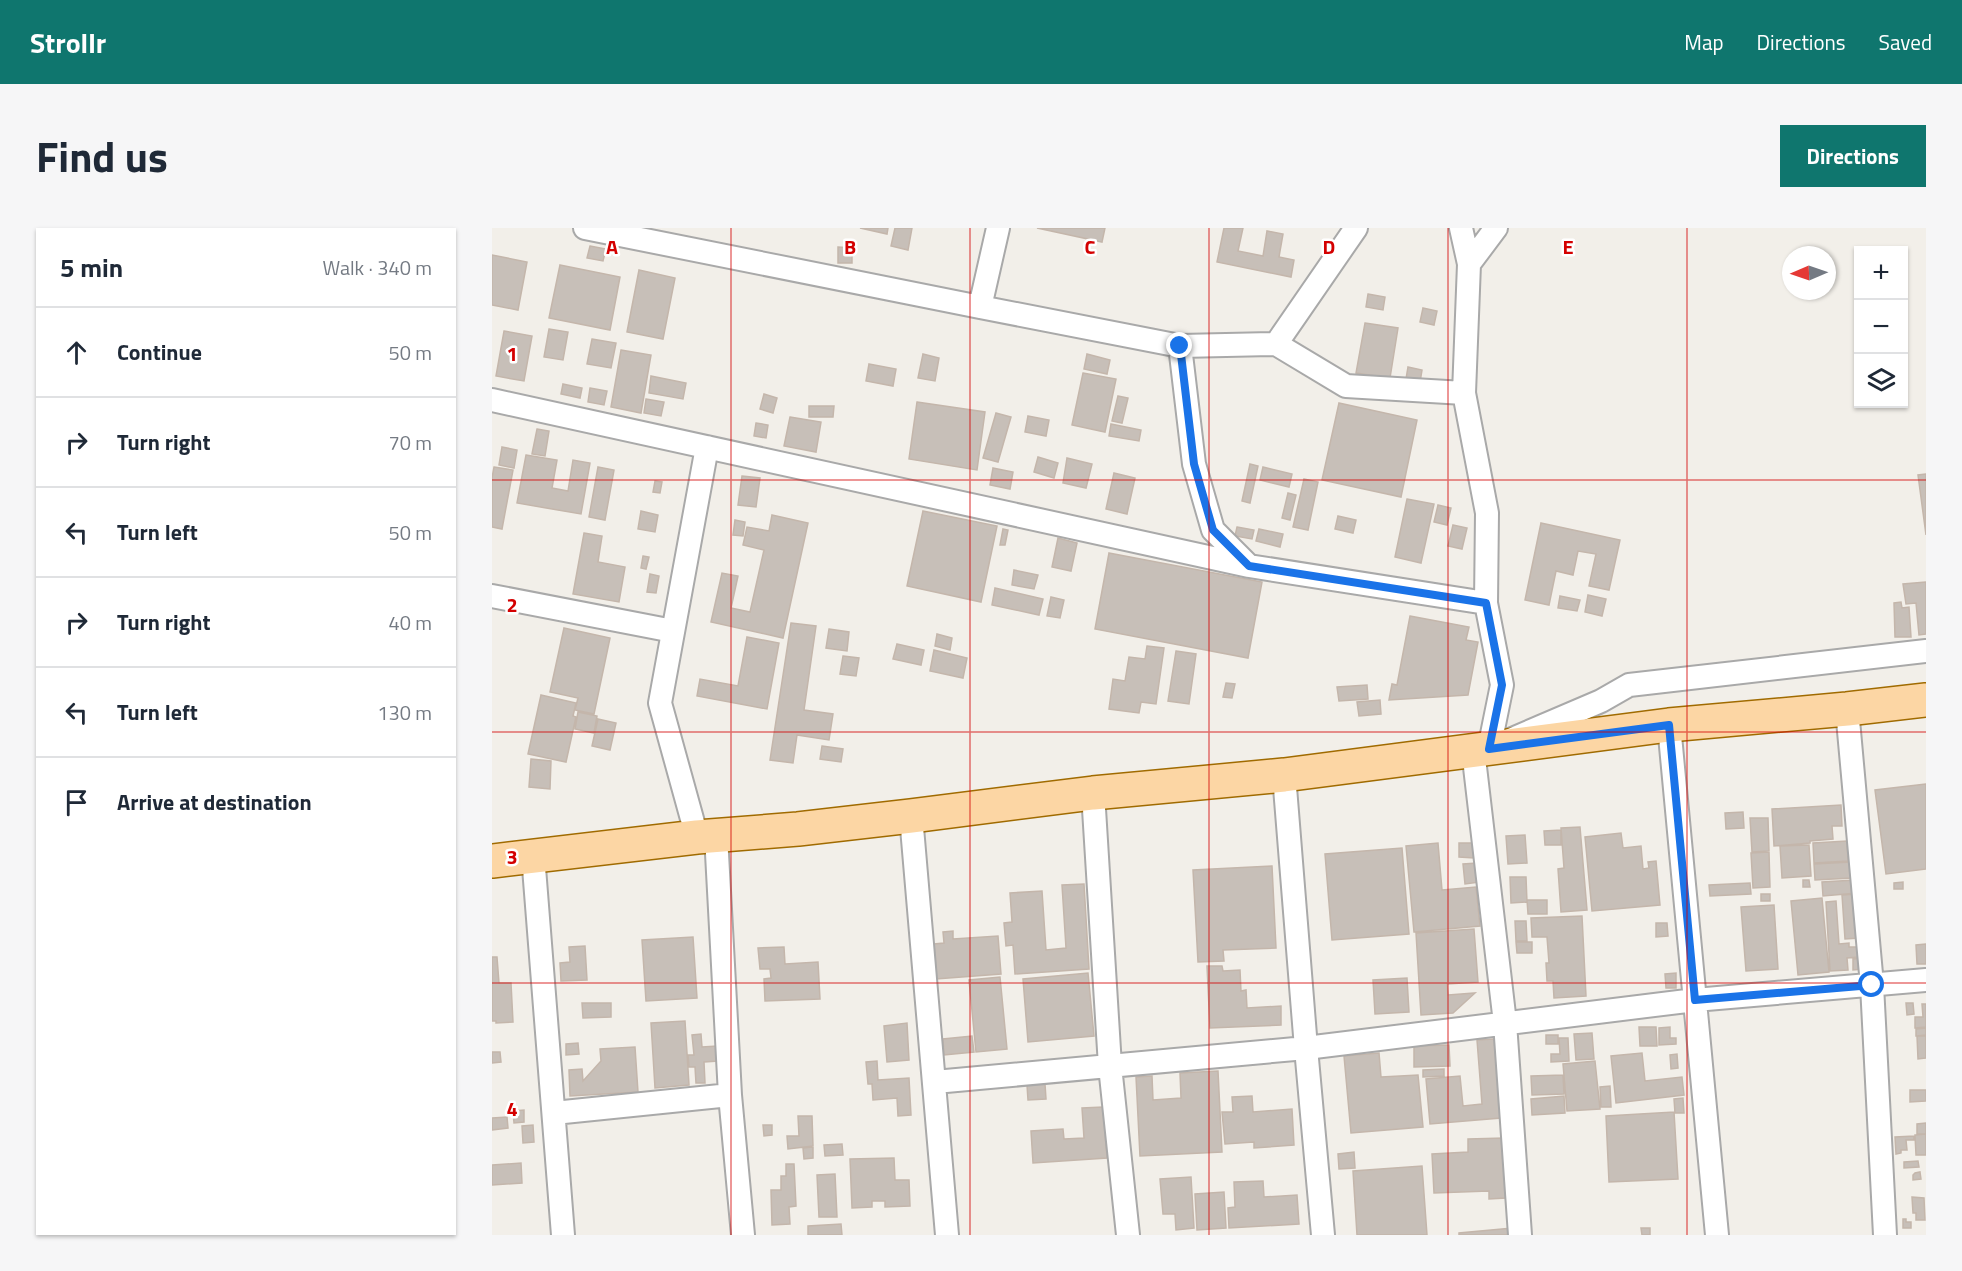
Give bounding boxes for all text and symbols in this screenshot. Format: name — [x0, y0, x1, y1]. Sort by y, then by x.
text: Strollr — [30, 21, 106, 64]
text: Map — [1684, 26, 1724, 58]
text: Directions — [1757, 26, 1846, 58]
text: Saved — [1879, 26, 1932, 58]
text: Find us — [36, 124, 168, 188]
button: Directions — [1780, 125, 1926, 187]
text: A — [606, 231, 618, 262]
text: B — [844, 231, 856, 262]
text: C — [1085, 231, 1096, 262]
text: D — [1323, 231, 1335, 262]
text: E — [1562, 231, 1574, 262]
north arrow — [1782, 246, 1836, 300]
map controls — [1854, 246, 1908, 408]
button: + — [1854, 246, 1908, 300]
text: 5 min — [60, 248, 123, 287]
text: Walk · 340 m — [323, 252, 432, 283]
button: − — [1854, 300, 1908, 354]
route end — [1166, 332, 1192, 358]
text: Continue — [117, 335, 202, 369]
icon: ahead — [60, 336, 93, 369]
text: 50 m — [388, 337, 432, 368]
text: 1 — [506, 338, 518, 369]
button: layers — [1854, 354, 1908, 408]
text: Turn right — [117, 425, 211, 459]
icon: right — [60, 426, 93, 459]
text: 70 m — [388, 427, 432, 458]
text: Turn left — [117, 515, 198, 549]
icon: left — [60, 516, 93, 549]
text: 50 m — [388, 517, 432, 548]
text: 2 — [506, 589, 518, 620]
text: Turn right — [117, 605, 211, 639]
icon: right — [60, 606, 93, 639]
text: 40 m — [388, 607, 432, 638]
text: Turn left — [117, 695, 198, 729]
icon: left — [60, 696, 93, 729]
text: 130 m — [377, 697, 432, 728]
text: Arrive at destination — [117, 785, 312, 819]
icon: arrive — [60, 786, 93, 819]
text: 3 — [506, 841, 518, 872]
route start — [1858, 971, 1884, 997]
text: 4 — [506, 1093, 518, 1124]

